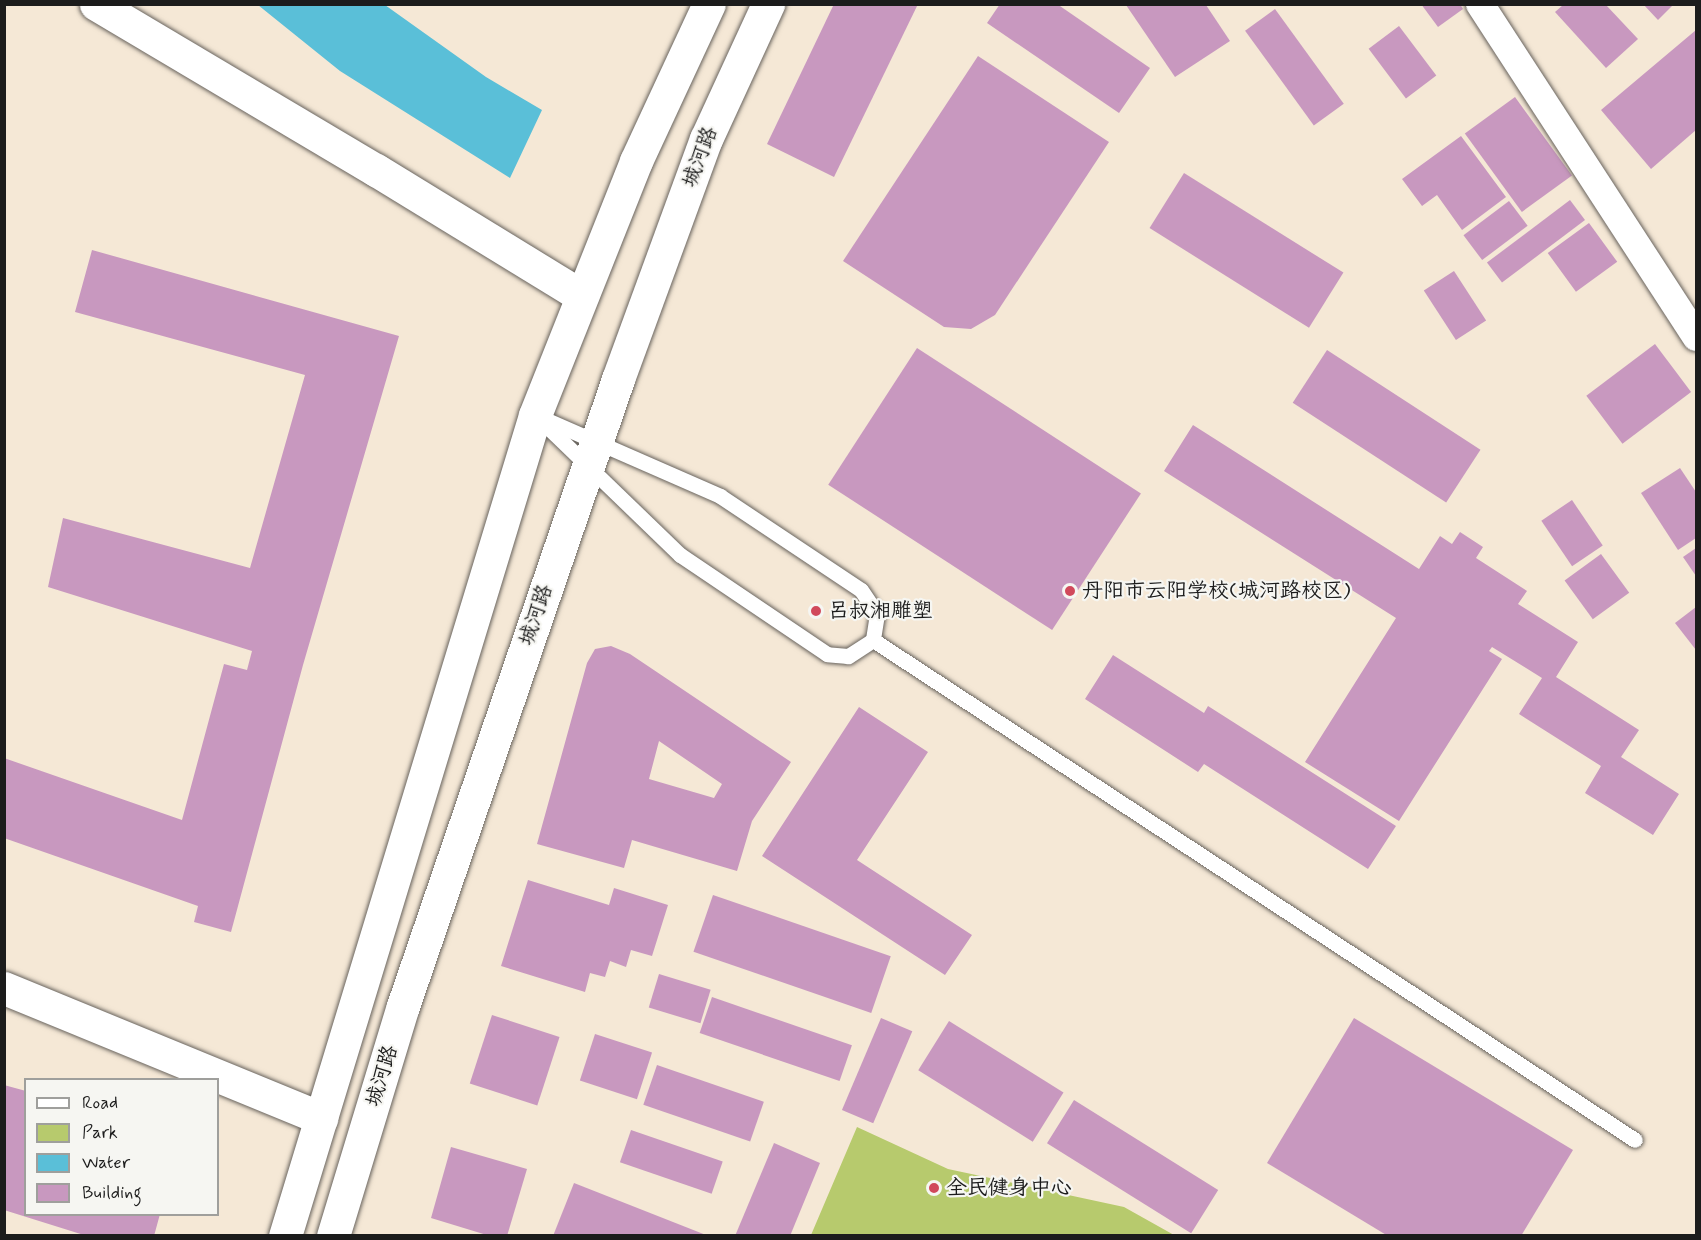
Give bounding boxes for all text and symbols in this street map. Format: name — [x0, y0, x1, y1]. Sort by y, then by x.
street label: 城河路 — [677, 123, 723, 191]
place label: 丹阳市云阳学校(城河路校区) — [1082, 578, 1350, 604]
street label: 城河路 — [514, 581, 558, 649]
marker: 丹阳市云阳学校(城河路校区) — [1063, 584, 1077, 598]
place label: 吕叔湘雕塑 — [828, 598, 933, 624]
marker: 吕叔湘雕塑 — [809, 604, 823, 618]
street label: 城河路 — [361, 1042, 403, 1110]
legend — [24, 1078, 219, 1216]
text: Road — [82, 1091, 118, 1115]
text: Park — [82, 1121, 118, 1145]
text: Water — [82, 1151, 130, 1175]
place label: 全民健身中心 — [946, 1175, 1072, 1201]
text: Building — [82, 1181, 142, 1205]
marker: 全民健身中心 — [927, 1181, 941, 1195]

